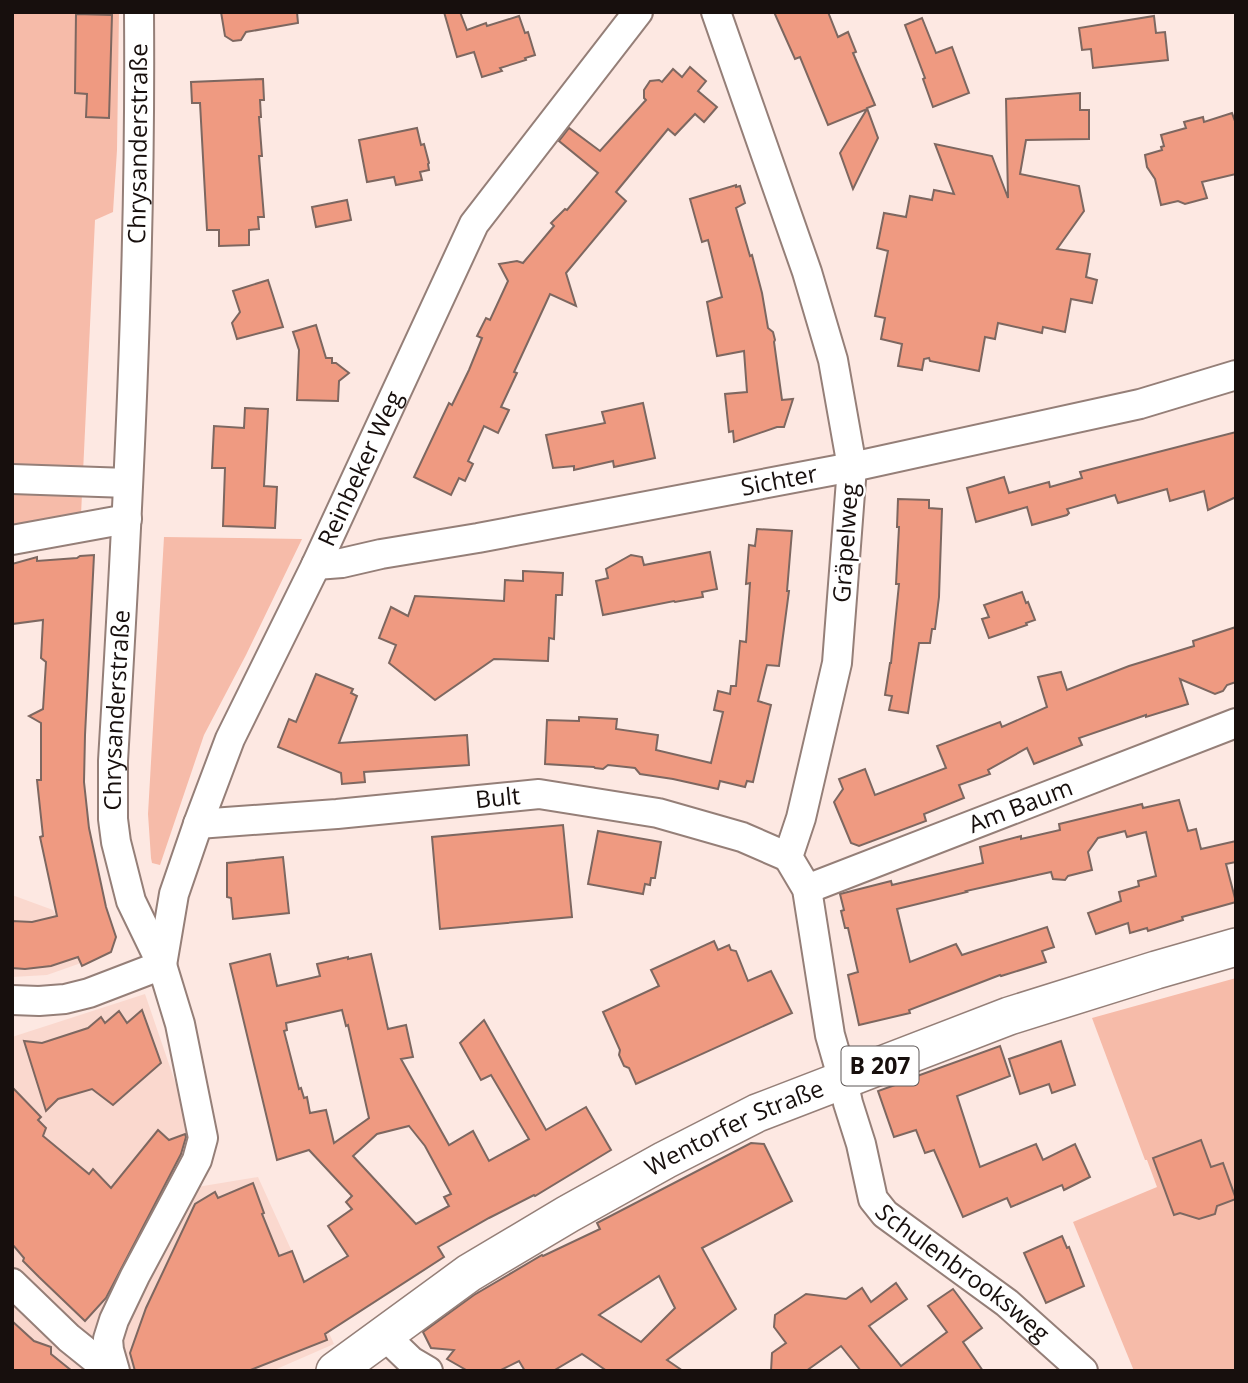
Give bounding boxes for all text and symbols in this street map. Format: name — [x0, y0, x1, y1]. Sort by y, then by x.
street label: Chrysanderstraße — [119, 43, 154, 244]
street label: Reinbeker Weg — [309, 385, 410, 551]
street label: Sichter — [738, 456, 820, 503]
street label: Gräpelweg — [824, 482, 865, 604]
street label: Chrysanderstraße — [95, 609, 137, 810]
street label: Am Baum — [963, 770, 1077, 840]
street label: Bult — [474, 778, 522, 815]
road number: B 207 — [842, 1046, 918, 1086]
street label: Wentorfer Straße — [638, 1071, 828, 1183]
street label: Schulenbrooksweg — [868, 1196, 1058, 1349]

